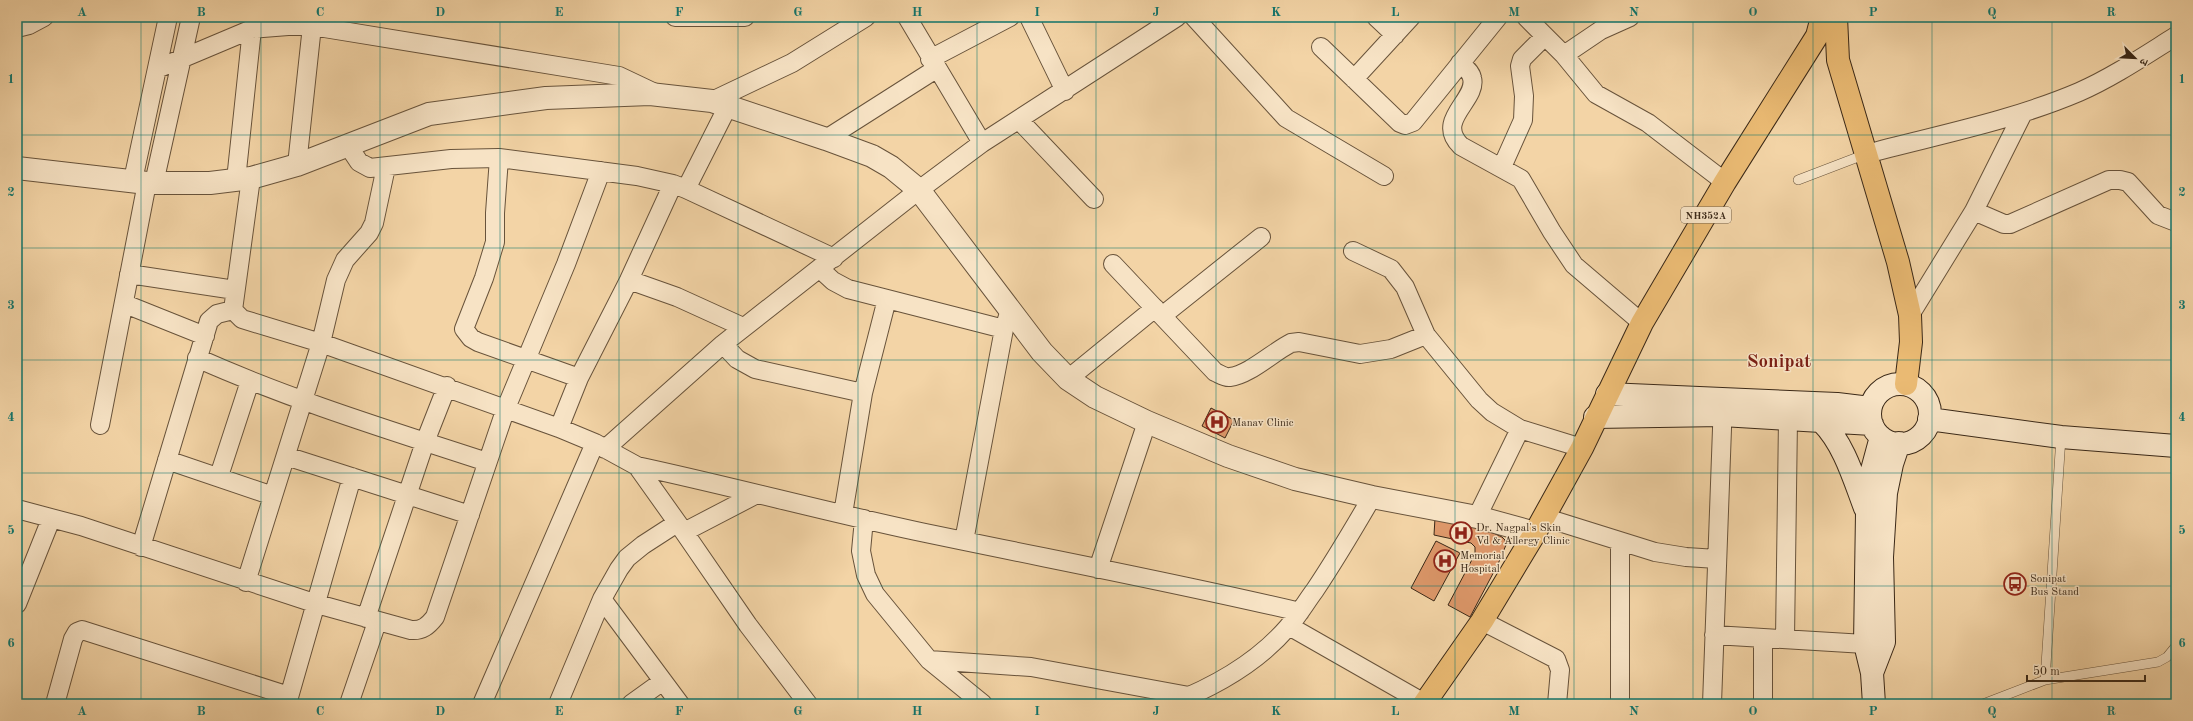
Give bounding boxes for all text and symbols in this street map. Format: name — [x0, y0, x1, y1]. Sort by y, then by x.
text: A — [77, 6, 87, 19]
text: B — [196, 6, 206, 19]
text: C — [316, 6, 324, 19]
text: D — [435, 6, 445, 19]
text: E — [555, 6, 564, 19]
text: F — [675, 6, 684, 19]
text: G — [793, 6, 803, 19]
text: H — [912, 6, 923, 19]
text: I — [1034, 6, 1040, 19]
text: J — [1152, 6, 1160, 19]
text: K — [1271, 6, 1281, 19]
text: L — [1391, 6, 1400, 19]
text: M — [1508, 6, 1520, 19]
text: N — [1629, 6, 1639, 19]
text: O — [1748, 6, 1758, 19]
text: P — [1868, 6, 1878, 19]
text: Q — [1987, 6, 1997, 19]
text: R — [2106, 6, 2116, 19]
north arrow — [2115, 38, 2155, 78]
text: उ — [2136, 56, 2149, 68]
text: 1 — [7, 73, 15, 86]
text: 1 — [2178, 73, 2186, 86]
text: 2 — [7, 186, 15, 199]
text: 2 — [2178, 186, 2186, 199]
road number: NH352A — [1681, 207, 1731, 223]
text: 3 — [7, 299, 15, 312]
text: 3 — [2178, 299, 2186, 312]
district label: Sonipat — [1747, 353, 1811, 372]
hospital icon: Manav Clinic — [1204, 409, 1230, 435]
text: 4 — [7, 411, 15, 424]
text: 4 — [2178, 411, 2186, 424]
place label: Manav Clinic — [1232, 418, 1294, 429]
hospital icon: Dr. Nagpal's Skin Vd & Allergy Clinic — [1448, 520, 1474, 546]
place label: Dr. Nagpal's Skin Vd & Allergy Clinic — [1476, 523, 1570, 547]
text: 5 — [7, 524, 15, 537]
text: 5 — [2178, 524, 2186, 537]
hospital icon: Memorial Hospital — [1432, 548, 1458, 574]
place label: Memorial Hospital — [1460, 551, 1504, 575]
bus stop icon: Sonipat Bus Stand — [2002, 571, 2028, 597]
place label: Sonipat Bus Stand — [2030, 574, 2079, 598]
text: 6 — [7, 637, 15, 650]
text: 6 — [2178, 637, 2186, 650]
scale bar — [2027, 657, 2145, 683]
text: 50 m — [2033, 665, 2060, 678]
text: A — [77, 705, 87, 718]
text: B — [196, 705, 206, 718]
text: C — [316, 705, 324, 718]
text: D — [435, 705, 445, 718]
text: E — [555, 705, 564, 718]
text: F — [675, 705, 684, 718]
text: G — [793, 705, 803, 718]
text: H — [912, 705, 923, 718]
text: I — [1034, 705, 1040, 718]
text: J — [1152, 705, 1160, 718]
text: K — [1271, 705, 1281, 718]
text: L — [1391, 705, 1400, 718]
text: M — [1508, 705, 1520, 718]
text: N — [1629, 705, 1639, 718]
text: O — [1748, 705, 1758, 718]
text: P — [1868, 705, 1878, 718]
text: Q — [1987, 705, 1997, 718]
text: R — [2106, 705, 2116, 718]

